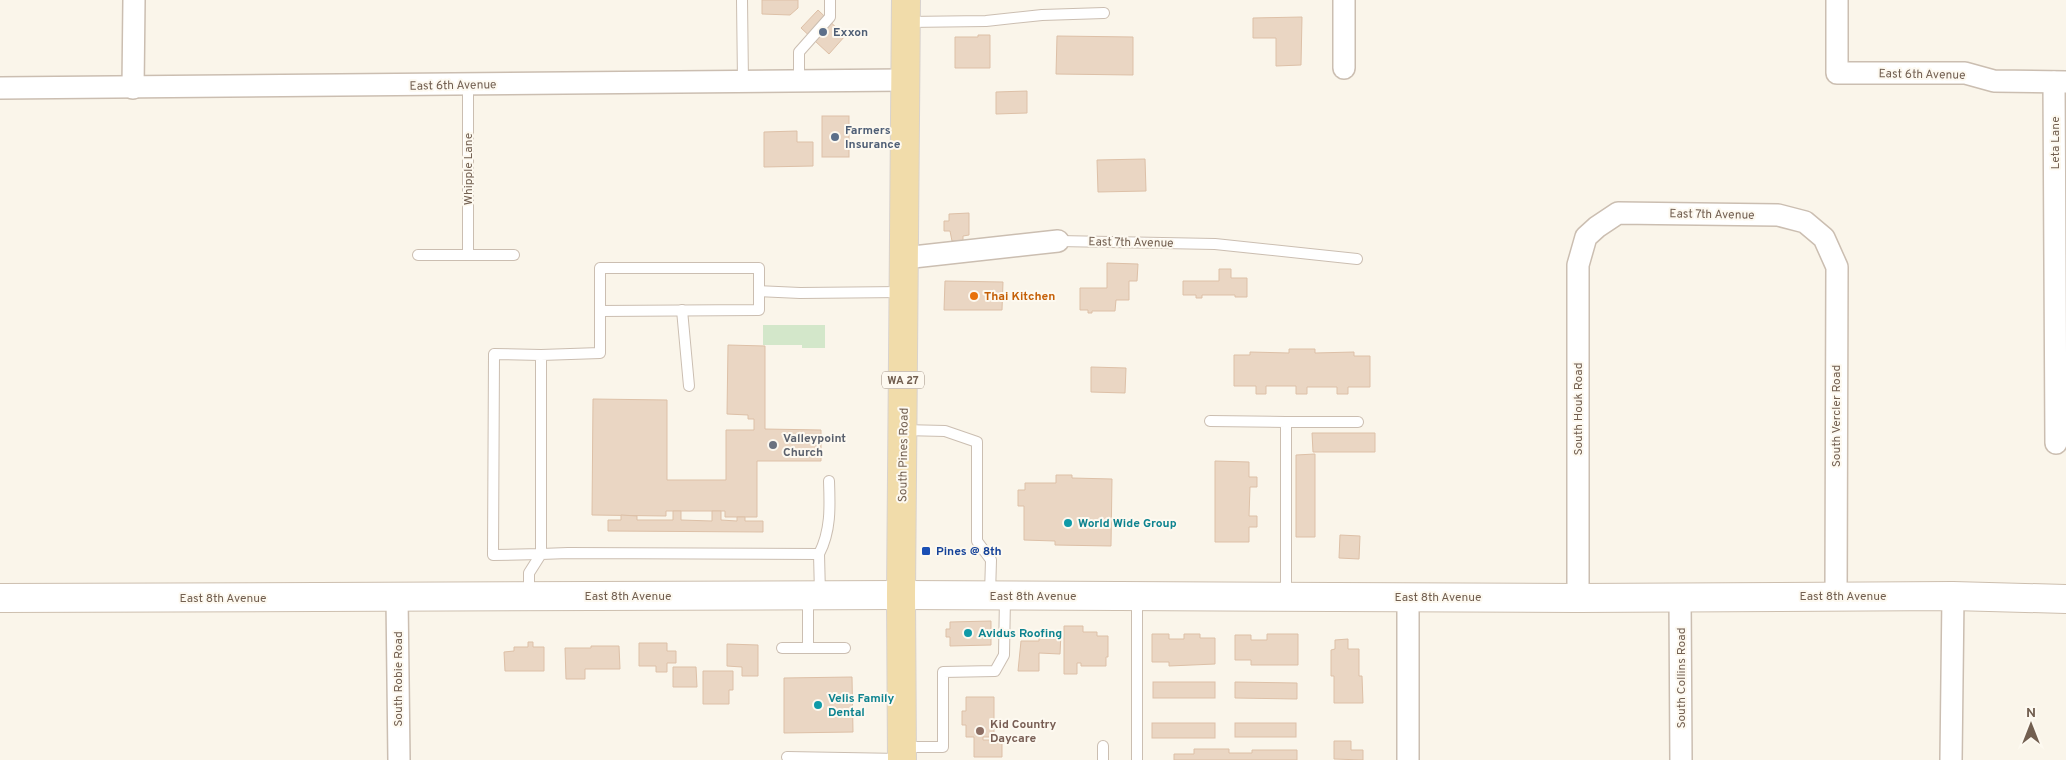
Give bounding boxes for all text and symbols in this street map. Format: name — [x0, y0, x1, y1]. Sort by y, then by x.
place label: Exxon — [833, 25, 868, 41]
marker: Exxon — [817, 26, 829, 38]
street label: East 6th Avenue — [1878, 66, 1966, 84]
street label: East 6th Avenue — [409, 77, 497, 95]
street label: Leta Lane — [2048, 116, 2064, 170]
place label: Farmers Insurance — [845, 123, 901, 153]
marker: Farmers Insurance — [829, 131, 841, 143]
street label: Whipple Lane — [461, 133, 477, 205]
street label: East 7th Avenue — [1669, 206, 1755, 224]
street label: East 7th Avenue — [1088, 234, 1174, 252]
place label: Thai Kitchen — [984, 289, 1055, 305]
marker: Thai Kitchen — [968, 290, 980, 302]
street label: South Houk Road — [1571, 362, 1587, 456]
street label: South Vercler Road — [1829, 365, 1845, 467]
road number: WA 27 — [882, 372, 924, 388]
street label: South Pines Road — [895, 408, 913, 502]
place label: Valleypoint Church — [783, 431, 846, 461]
marker: Valleypoint Church — [767, 439, 779, 451]
place label: World Wide Group — [1078, 516, 1177, 532]
marker: World Wide Group — [1062, 517, 1074, 529]
place label: Pines @ 8th — [936, 544, 1002, 560]
marker: Pines @ 8th — [920, 545, 932, 557]
street label: East 8th Avenue — [585, 589, 671, 605]
street label: East 8th Avenue — [990, 589, 1076, 605]
street label: East 8th Avenue — [1800, 589, 1886, 605]
street label: East 8th Avenue — [1395, 590, 1481, 606]
street label: East 8th Avenue — [180, 591, 266, 607]
place label: Avidus Roofing — [978, 626, 1062, 642]
marker: Avidus Roofing — [962, 627, 974, 639]
street label: South Collins Road — [1674, 627, 1690, 729]
street label: South Robie Road — [391, 631, 407, 727]
place label: Velis Family Dental — [828, 691, 895, 721]
marker: Velis Family Dental — [812, 699, 824, 711]
north arrow — [2006, 700, 2056, 750]
text: N — [2026, 705, 2036, 722]
place label: Kid Country Daycare — [990, 717, 1057, 747]
marker: Kid Country Daycare — [974, 725, 986, 737]

